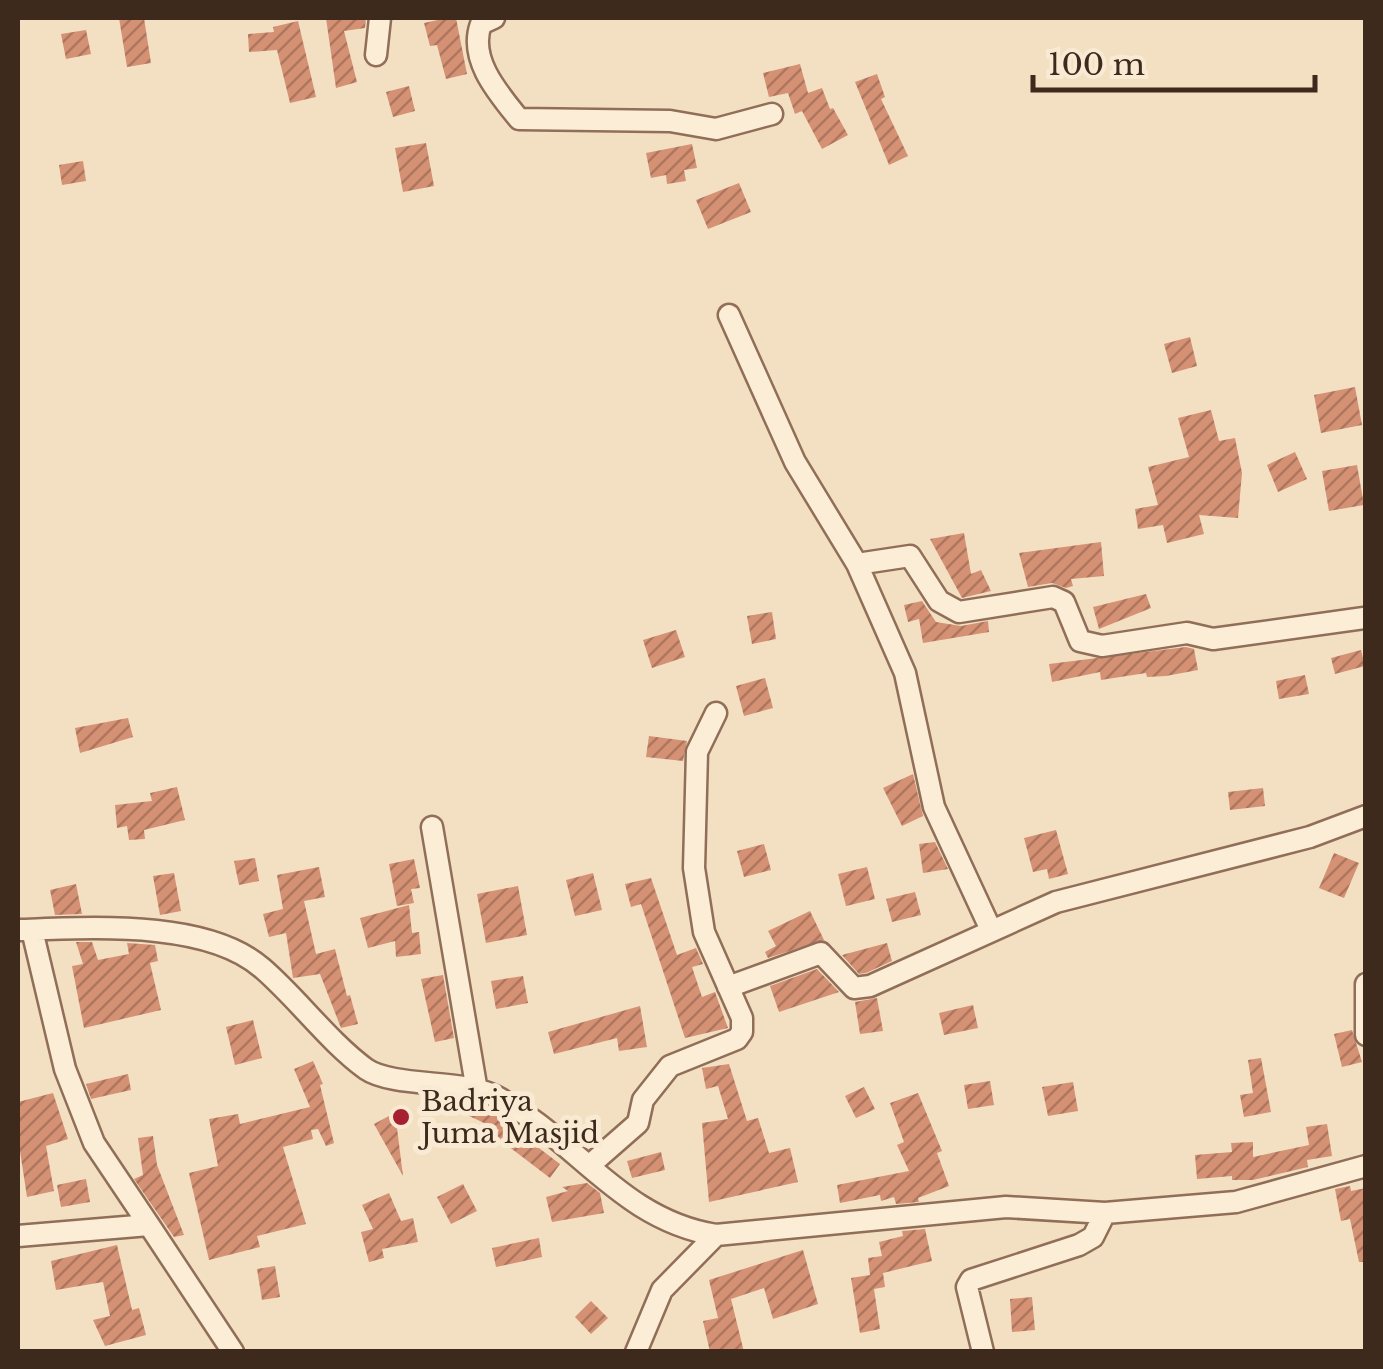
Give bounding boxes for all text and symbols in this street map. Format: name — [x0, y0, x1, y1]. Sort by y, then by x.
scale bar — [1033, 30, 1316, 92]
text: 100 m — [1048, 46, 1145, 83]
place label: Badriya Juma Masjid — [417, 1084, 599, 1151]
marker: Badriya Juma Masjid — [390, 1106, 412, 1128]

